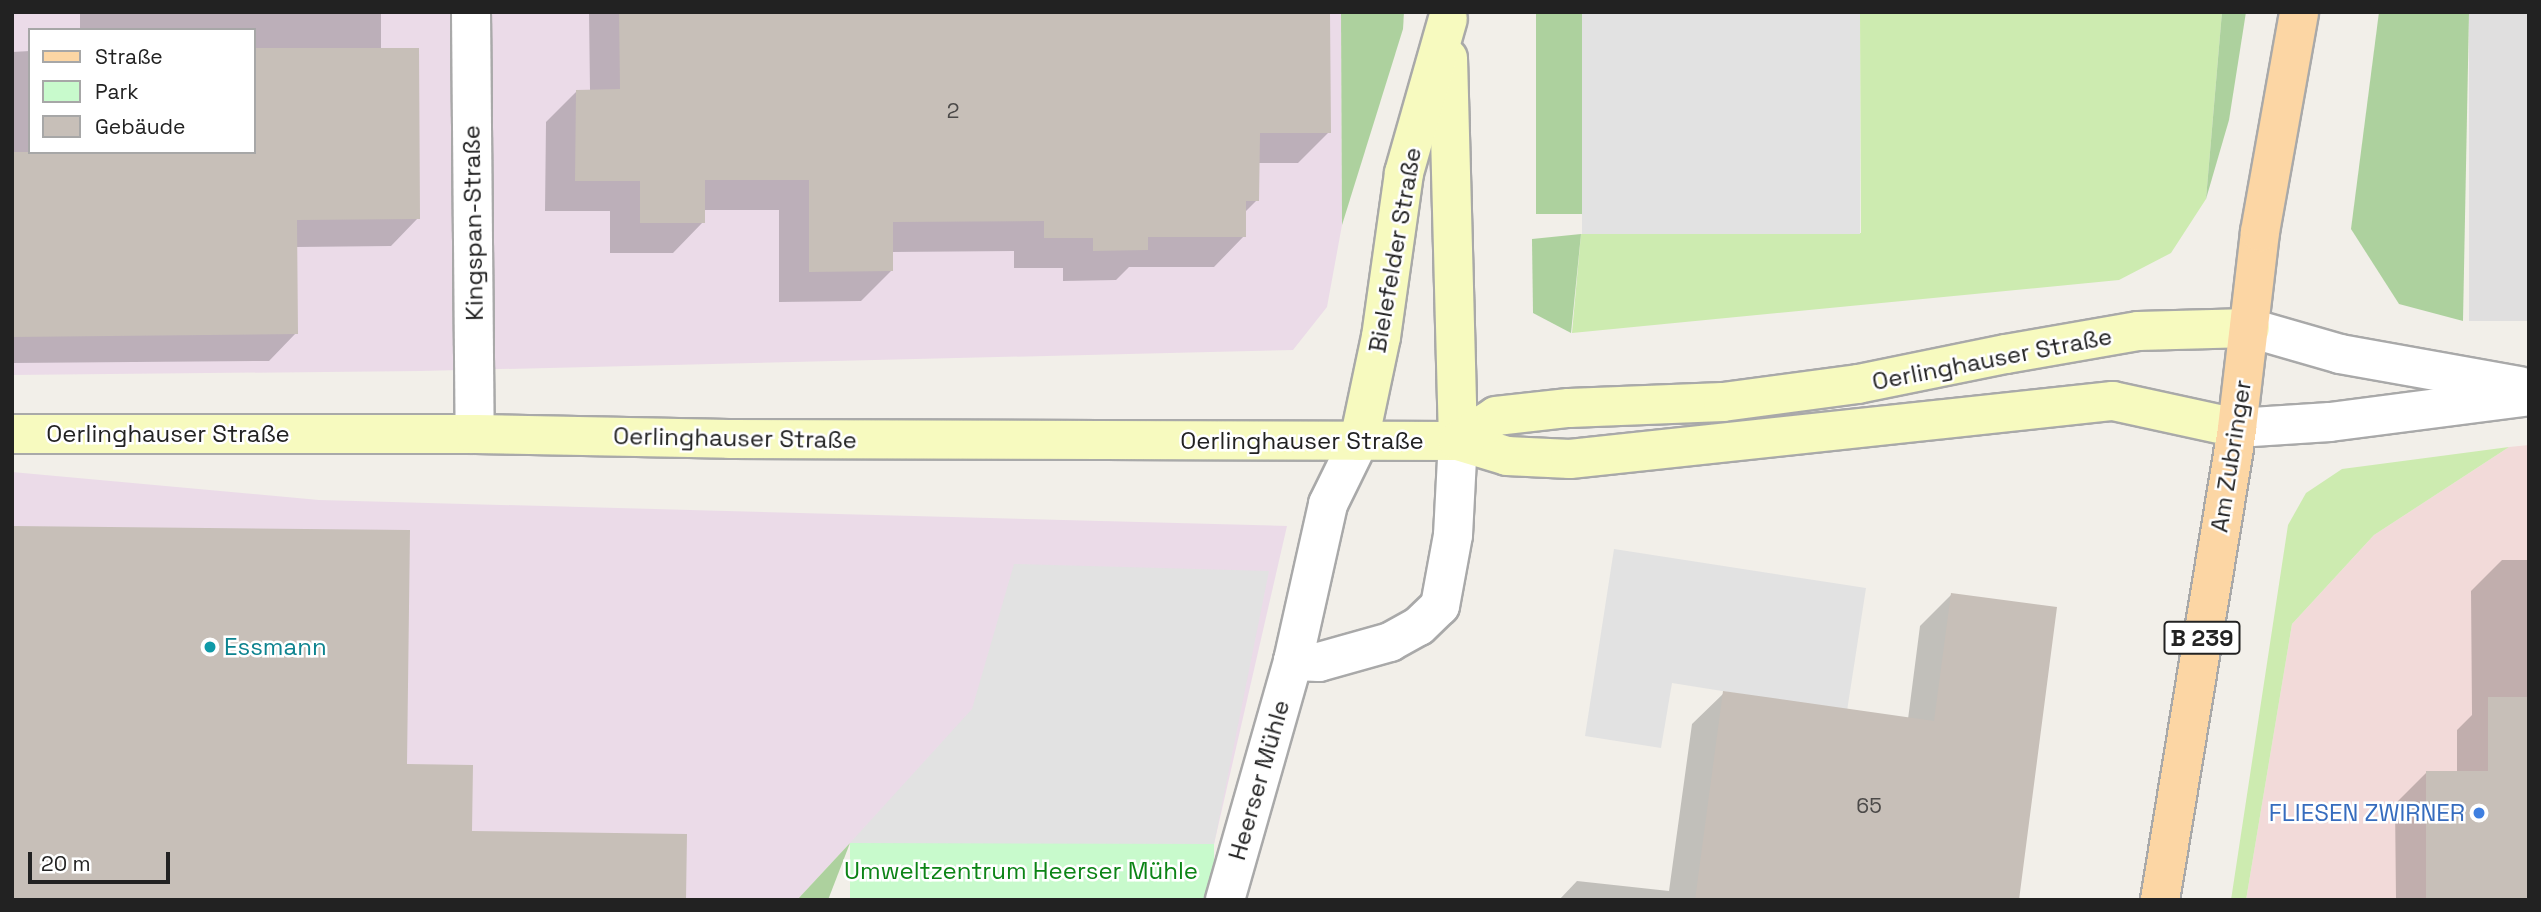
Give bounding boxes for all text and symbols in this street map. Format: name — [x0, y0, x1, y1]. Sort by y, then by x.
legend — [28, 28, 256, 154]
text: Straße — [95, 43, 163, 70]
text: Park — [95, 78, 139, 105]
house number: 2 — [947, 98, 959, 124]
text: Gebäude — [95, 113, 185, 140]
street label: Kingspan-Straße — [457, 125, 489, 321]
street label: Bielefelder Straße — [1363, 145, 1427, 355]
street label: Oerlinghauser Straße — [1870, 322, 2114, 396]
street label: Am Zubringer — [2205, 378, 2257, 534]
street label: Oerlinghauser Straße — [46, 420, 290, 448]
street label: Oerlinghauser Straße — [613, 421, 857, 455]
street label: Oerlinghauser Straße — [1180, 427, 1424, 455]
road number: B 239 — [2164, 618, 2240, 658]
place label: Essmann — [224, 633, 327, 661]
marker: Essmann — [202, 639, 218, 655]
street label: Heerser Mühle — [1222, 697, 1296, 863]
house number: 65 — [1856, 793, 1882, 819]
place label: FLIESEN ZWIRNER — [2269, 799, 2465, 827]
marker: FLIESEN ZWIRNER — [2471, 805, 2487, 821]
scale bar — [32, 838, 173, 882]
text: 20 m — [41, 850, 91, 877]
park label: Umweltzentrum Heerser Mühle — [844, 857, 1198, 885]

